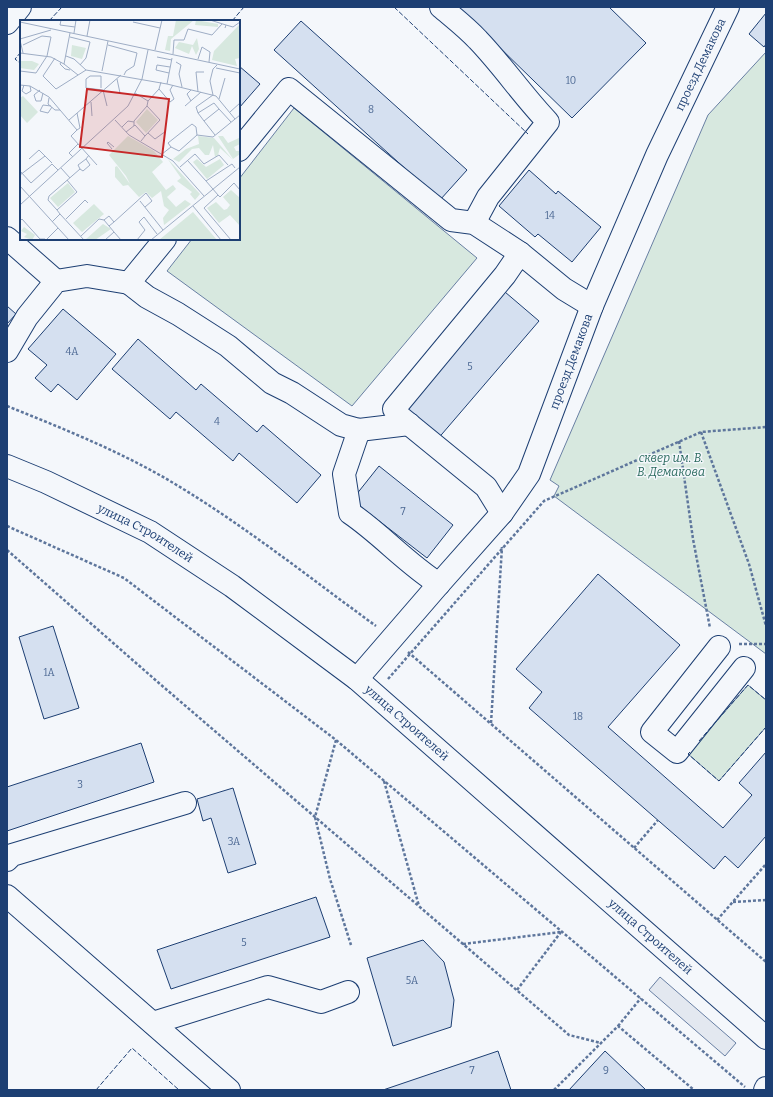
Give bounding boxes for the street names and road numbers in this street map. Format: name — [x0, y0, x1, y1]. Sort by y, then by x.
street label: проезд Демакова — [672, 16, 729, 113]
street label: проезд Демакова — [547, 311, 596, 411]
street label: улица Строителей — [95, 501, 196, 565]
street label: улица Строителей — [361, 682, 452, 763]
street label: улица Строителей — [605, 895, 695, 977]

